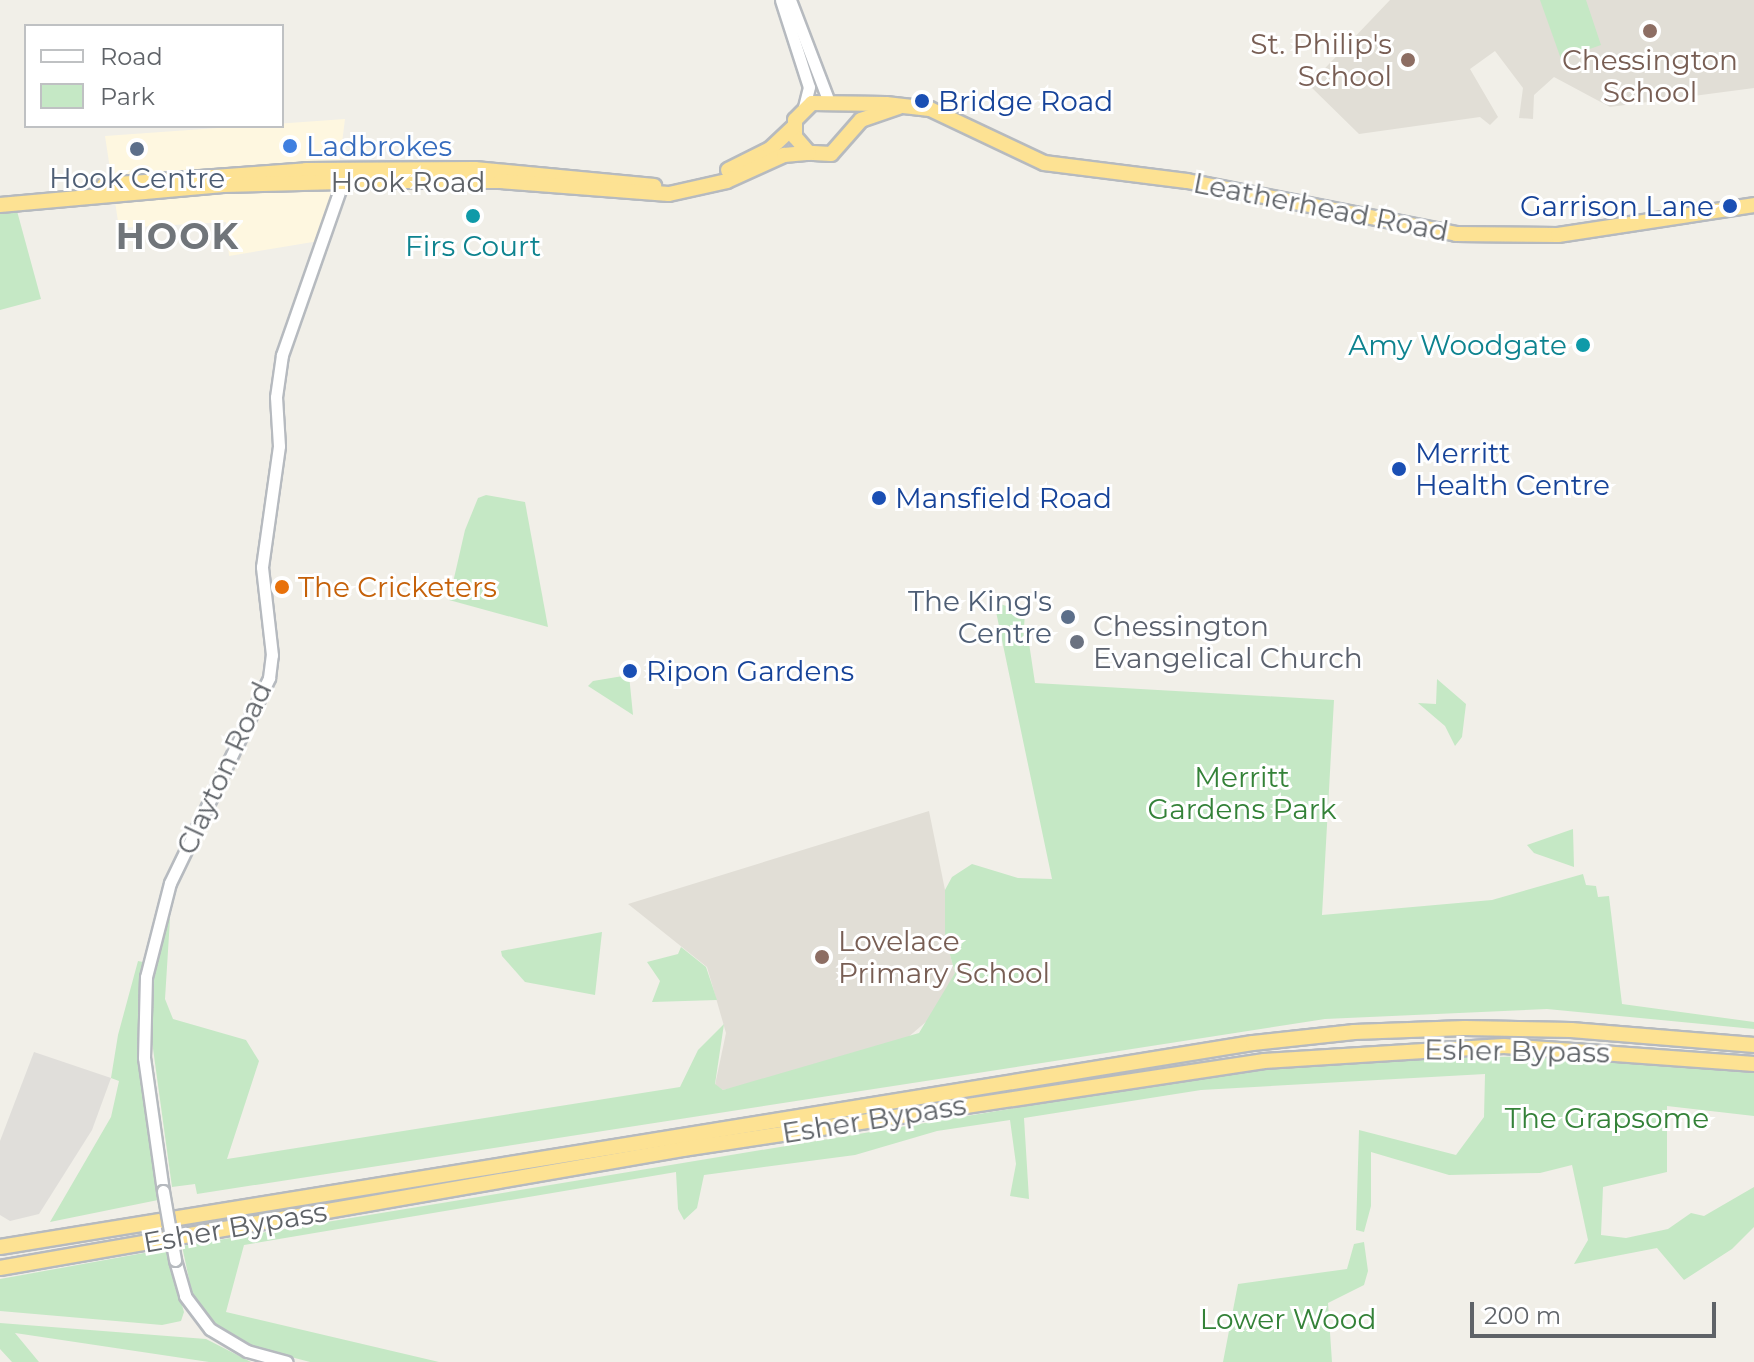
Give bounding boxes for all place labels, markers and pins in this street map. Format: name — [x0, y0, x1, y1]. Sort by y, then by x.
marker: Chessington School — [1641, 22, 1659, 40]
place label: St. Philip's School — [1250, 27, 1392, 93]
place label: Chessington School — [1562, 43, 1738, 109]
marker: St. Philip's School — [1399, 51, 1417, 69]
place label: Bridge Road — [938, 84, 1113, 118]
marker: Bridge Road — [913, 92, 931, 110]
place label: Ladbrokes — [306, 129, 452, 163]
marker: Ladbrokes — [281, 137, 299, 155]
marker: Hook Centre — [128, 140, 146, 158]
place label: Hook Centre — [49, 161, 225, 195]
place label: Garrison Lane — [1520, 189, 1714, 223]
marker: Garrison Lane — [1721, 197, 1739, 215]
marker: Firs Court — [464, 207, 482, 225]
place label: Firs Court — [405, 229, 541, 263]
place label: Amy Woodgate — [1348, 328, 1567, 362]
marker: Amy Woodgate — [1574, 336, 1592, 354]
place label: Merritt Health Centre — [1415, 436, 1610, 502]
marker: Merritt Health Centre — [1390, 460, 1408, 478]
place label: Mansfield Road — [895, 481, 1112, 515]
marker: Mansfield Road — [870, 489, 888, 507]
place label: The Cricketers — [298, 570, 497, 604]
marker: The Cricketers — [273, 578, 291, 596]
place label: The King's Centre — [908, 584, 1052, 650]
marker: The King's Centre — [1059, 608, 1077, 626]
place label: Chessington Evangelical Church — [1093, 609, 1363, 675]
marker: Chessington Evangelical Church — [1068, 633, 1086, 651]
place label: Ripon Gardens — [646, 654, 854, 688]
marker: Ripon Gardens — [621, 662, 639, 680]
place label: Lovelace Primary School — [838, 924, 1050, 990]
marker: Lovelace Primary School — [813, 948, 831, 966]

